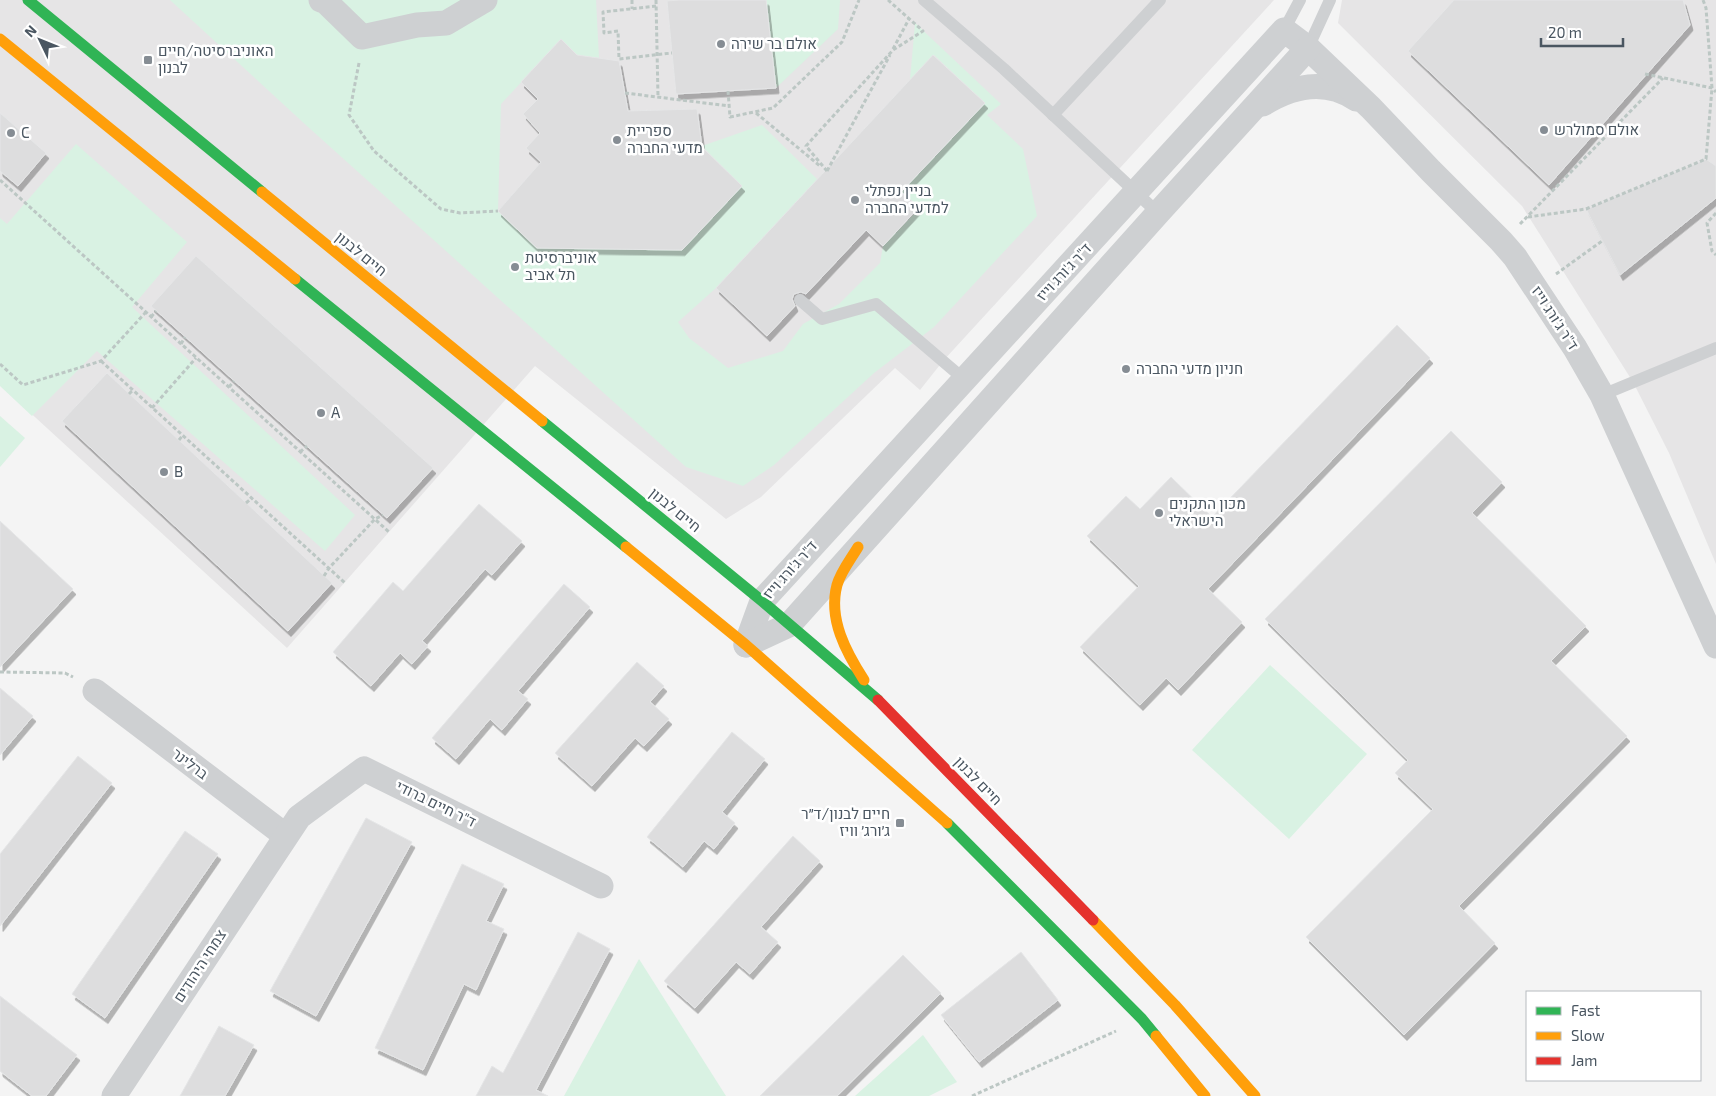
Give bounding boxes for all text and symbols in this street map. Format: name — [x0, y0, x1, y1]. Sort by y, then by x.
north arrow — [15, 15, 65, 65]
scale bar — [1541, 15, 1624, 47]
text: N — [20, 21, 40, 40]
text: 20 m — [1548, 23, 1582, 41]
place label: אולם בר שירה — [731, 34, 817, 52]
marker: אולם בר שירה — [715, 38, 727, 50]
place label: האוניברסיטה/חיים לבנון — [158, 41, 274, 76]
marker: האוניברסיטה/חיים לבנון — [142, 54, 154, 66]
place label: אולם סמולרש — [1554, 120, 1639, 138]
place label: ספריית מדעי החברה — [627, 121, 703, 156]
place label: C — [21, 123, 30, 141]
marker: אולם סמולרש — [1538, 124, 1550, 136]
marker: C — [5, 127, 17, 139]
marker: ספריית מדעי החברה — [611, 134, 623, 146]
place label: בניין נפתלי למדעי החברה — [865, 181, 949, 216]
marker: בניין נפתלי למדעי החברה — [849, 194, 861, 206]
street label: חיים לבנון — [332, 227, 391, 279]
street label: ד"ר ג'ורג וייז — [1032, 239, 1095, 304]
place label: אוניברסיטת תל אביב — [525, 248, 597, 283]
marker: אוניברסיטת תל אביב — [509, 261, 521, 273]
street label: ד"ר ג'ורג וייז — [1529, 282, 1583, 353]
place label: חניון מדעי החברה — [1136, 359, 1243, 377]
marker: חניון מדעי החברה — [1120, 363, 1132, 375]
place label: A — [331, 403, 341, 421]
marker: A — [315, 407, 327, 419]
place label: B — [174, 462, 183, 480]
marker: B — [158, 466, 170, 478]
street label: חיים לבנון — [646, 483, 705, 535]
place label: מכון התקנים הישראלי — [1169, 494, 1246, 529]
marker: מכון התקנים הישראלי — [1153, 507, 1165, 519]
street label: ד"ר ג'ורג וייז — [758, 536, 820, 602]
street label: ברלינר — [169, 744, 212, 783]
street label: חיים לבנון — [951, 752, 1006, 808]
street label: ד"ר חיים ברודי — [393, 776, 480, 830]
place label: חיים לבנון/ד״ר ג׳ורג׳ וויז — [801, 804, 890, 839]
marker: חיים לבנון/ד״ר ג׳ורג׳ וויז — [894, 817, 906, 829]
street label: צמחי היהודים — [169, 926, 229, 1005]
legend — [1526, 991, 1701, 1081]
text: Fast — [1571, 1001, 1601, 1019]
text: Slow — [1571, 1026, 1605, 1044]
text: Jam — [1571, 1051, 1597, 1069]

